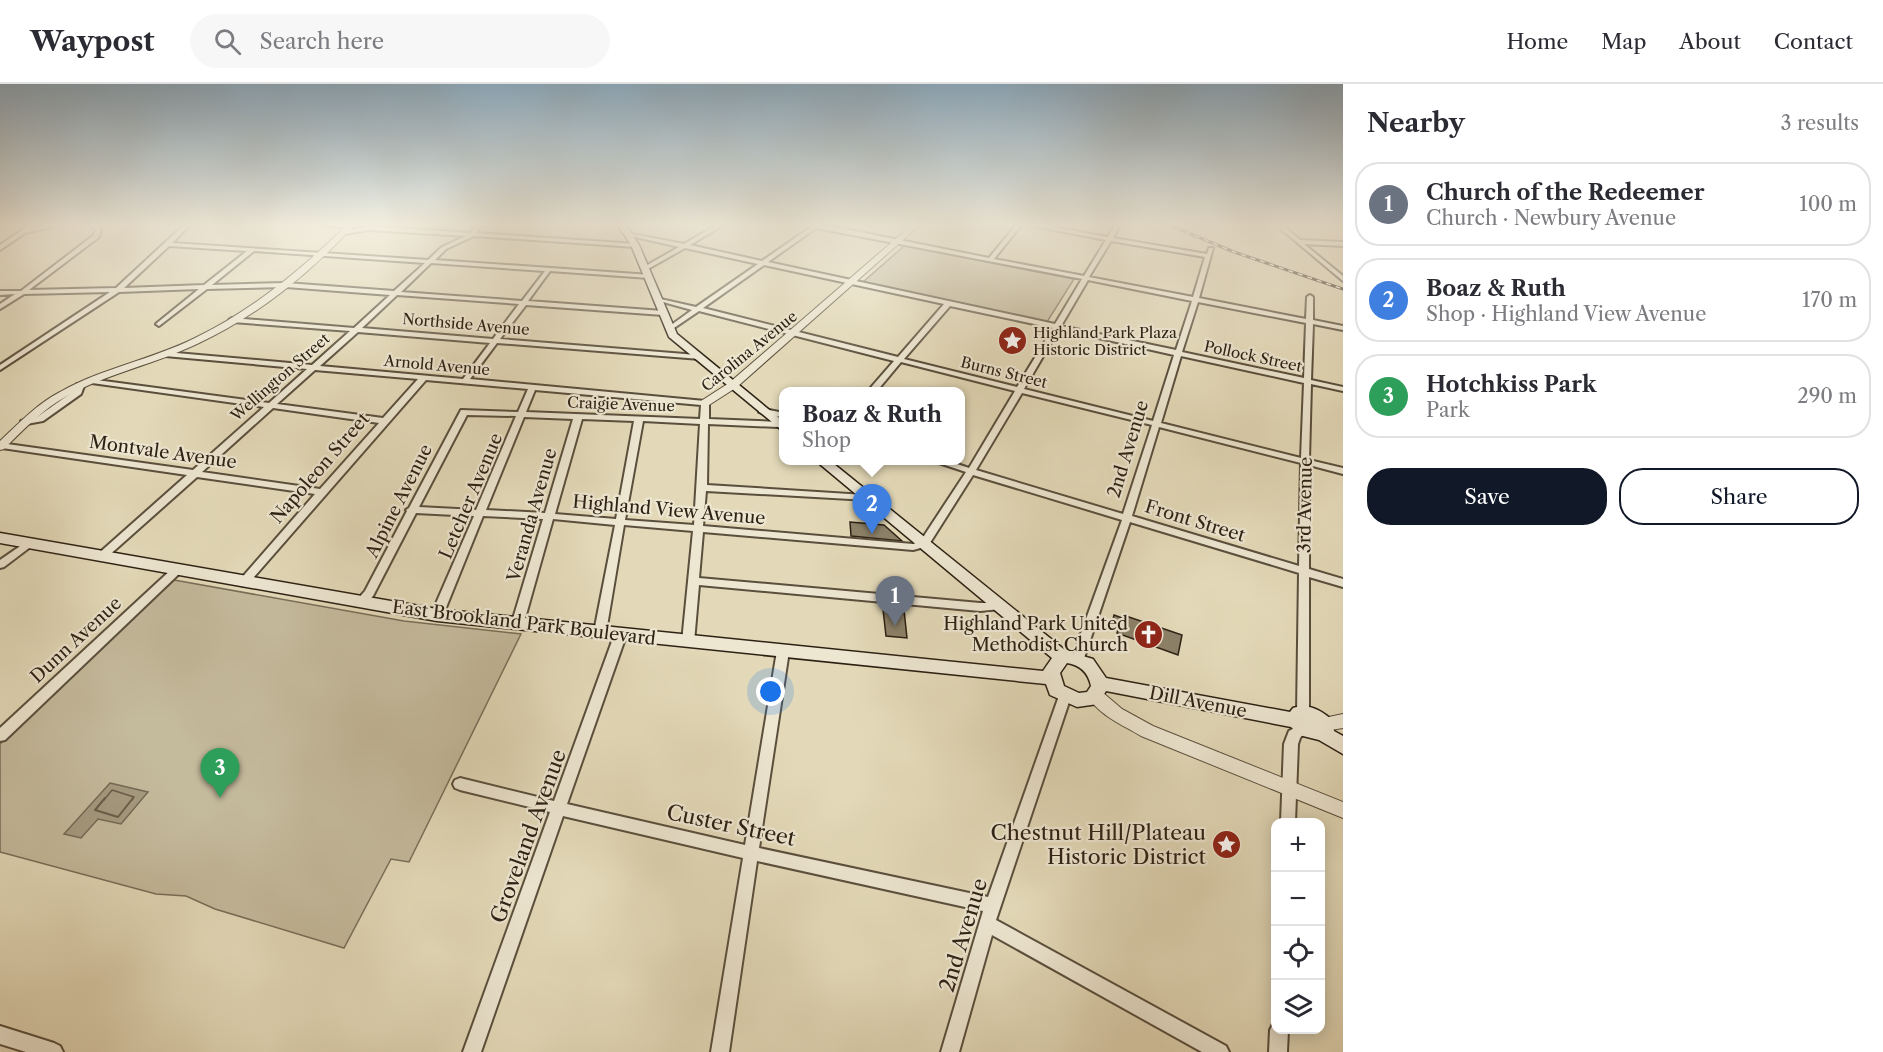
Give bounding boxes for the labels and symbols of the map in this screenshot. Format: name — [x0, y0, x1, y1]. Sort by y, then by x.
street label: Carolina Avenue — [697, 307, 801, 395]
street label: Northside Avenue — [402, 309, 530, 339]
place label: Highland Park Plaza Historic District — [1033, 323, 1177, 359]
place icon: Highland Park Plaza Historic District — [996, 325, 1028, 357]
street label: Wellington Street — [226, 328, 334, 426]
street label: Pollock Street — [1202, 336, 1304, 376]
street label: Arnold Avenue — [382, 351, 491, 379]
street label: Burns Street — [959, 352, 1050, 392]
street label: Craigie Avenue — [567, 393, 675, 415]
street label: 2nd Avenue — [1103, 398, 1153, 500]
street label: Napoleon Street — [266, 408, 375, 528]
street label: Letcher Avenue — [435, 430, 507, 562]
street label: Montvale Avenue — [88, 431, 238, 473]
street label: Alpine Avenue — [360, 440, 437, 562]
street label: Veranda Avenue — [502, 446, 562, 585]
street label: 3rd Avenue — [1293, 457, 1317, 553]
pin: 2 — [852, 484, 892, 534]
street label: Highland View Avenue — [572, 491, 766, 529]
street label: Front Street — [1142, 495, 1248, 547]
pin: 1 — [876, 576, 914, 626]
street label: Dunn Avenue — [26, 592, 126, 688]
street label: East Brookland Park Boulevard — [391, 596, 657, 650]
place label: Highland Park United Methodist Church — [943, 613, 1128, 656]
church icon: Highland Park United Methodist Church — [1133, 618, 1165, 650]
your location — [756, 677, 785, 706]
street label: Dill Avenue — [1147, 682, 1249, 722]
street label: Groveland Avenue — [485, 746, 571, 926]
pin: 3 — [200, 748, 240, 798]
street label: Custer Street — [664, 799, 798, 851]
place label: Chestnut Hill/Plateau Historic District — [991, 820, 1207, 869]
place icon: Chestnut Hill/Plateau Historic District — [1211, 828, 1243, 860]
street label: 2nd Avenue — [934, 875, 992, 995]

